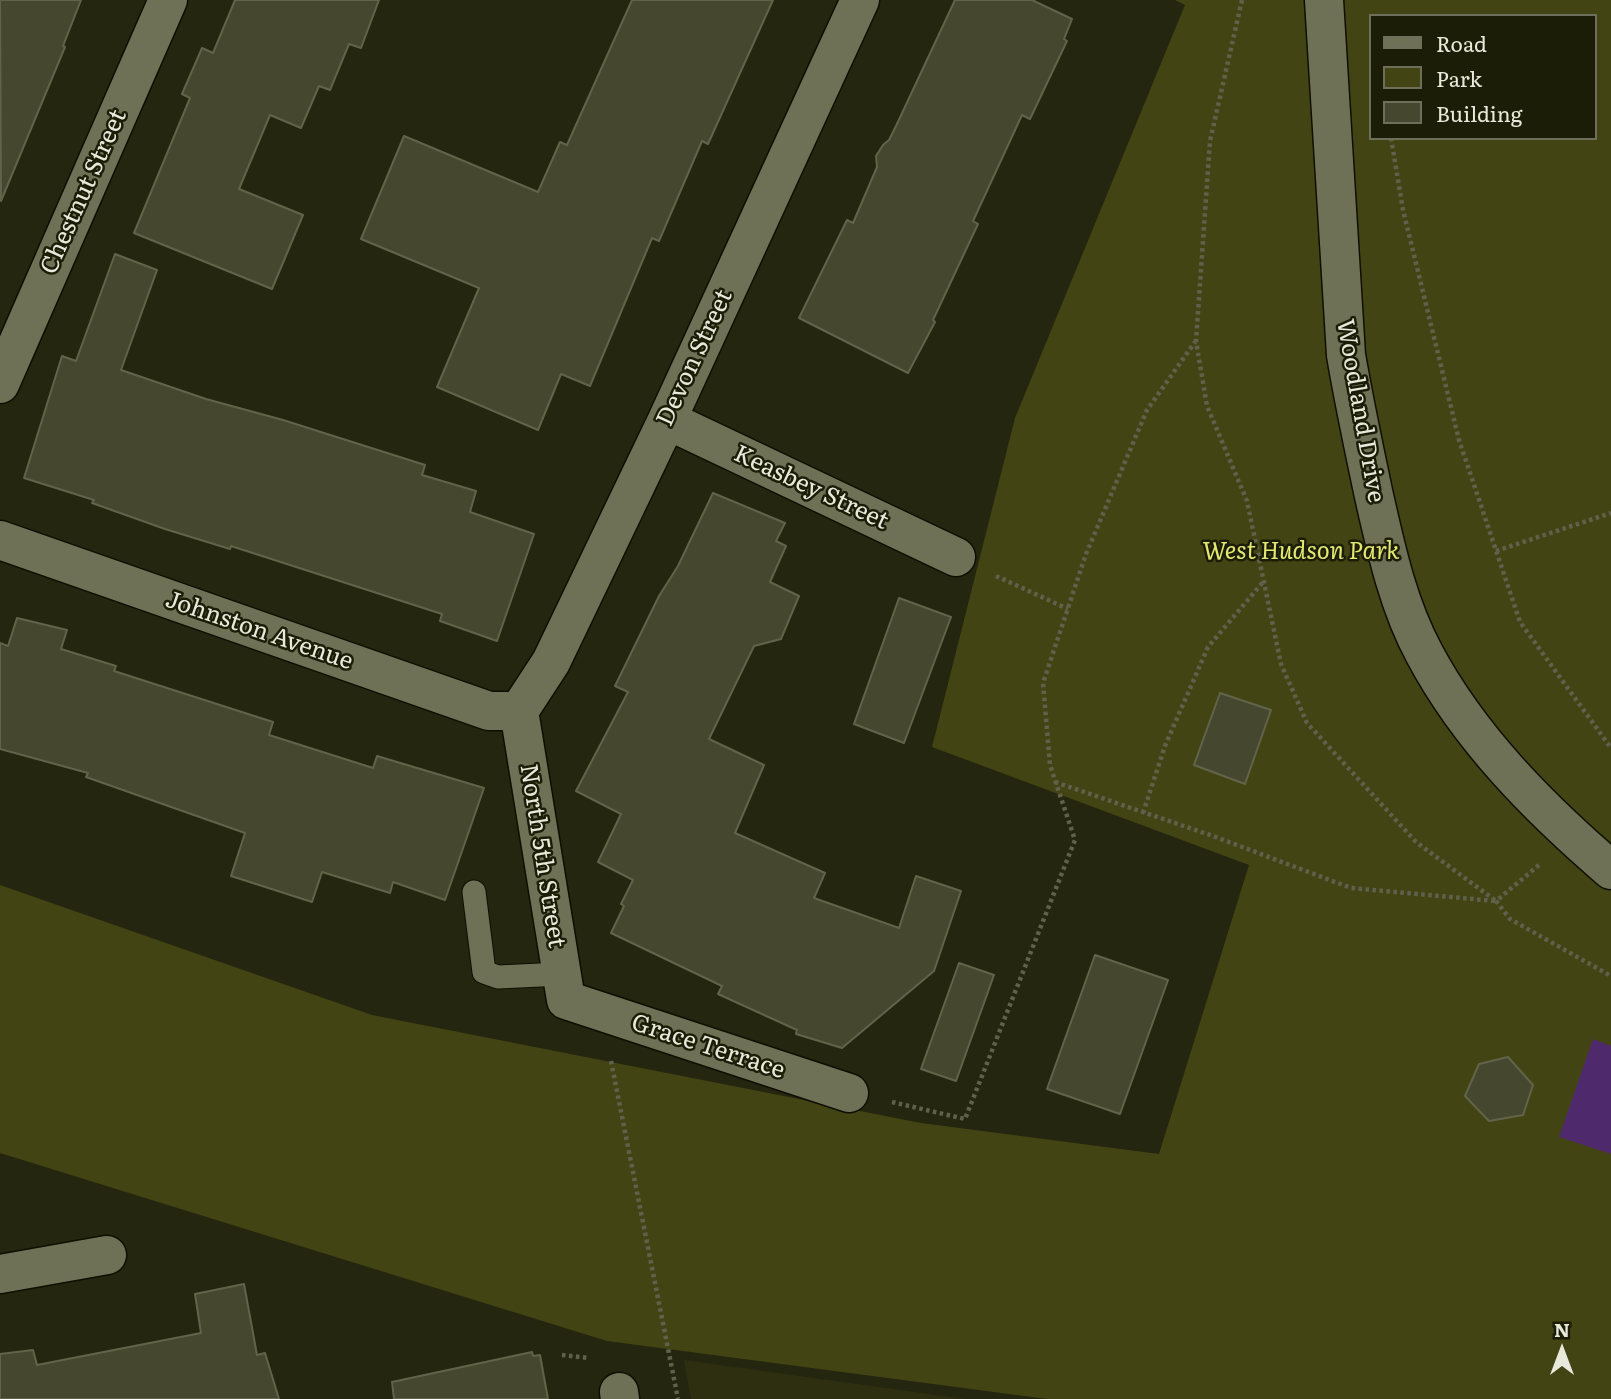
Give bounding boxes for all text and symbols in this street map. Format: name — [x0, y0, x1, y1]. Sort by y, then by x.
legend — [1370, 14, 1597, 140]
text: Road — [1436, 27, 1487, 58]
text: Park — [1436, 62, 1482, 93]
text: Building — [1436, 97, 1522, 128]
street label: Chestnut Street — [35, 105, 133, 279]
street label: Devon Street — [651, 285, 739, 431]
street label: Woodland Drive — [1330, 317, 1390, 505]
street label: Keasbey Street — [729, 440, 893, 536]
park label: West Hudson Park — [1203, 538, 1399, 566]
street label: Johnston Avenue — [161, 585, 357, 677]
street label: North 5th Street — [513, 762, 571, 950]
street label: Grace Terrace — [628, 1009, 788, 1085]
north arrow — [1527, 1315, 1597, 1385]
text: N — [1554, 1315, 1570, 1343]

